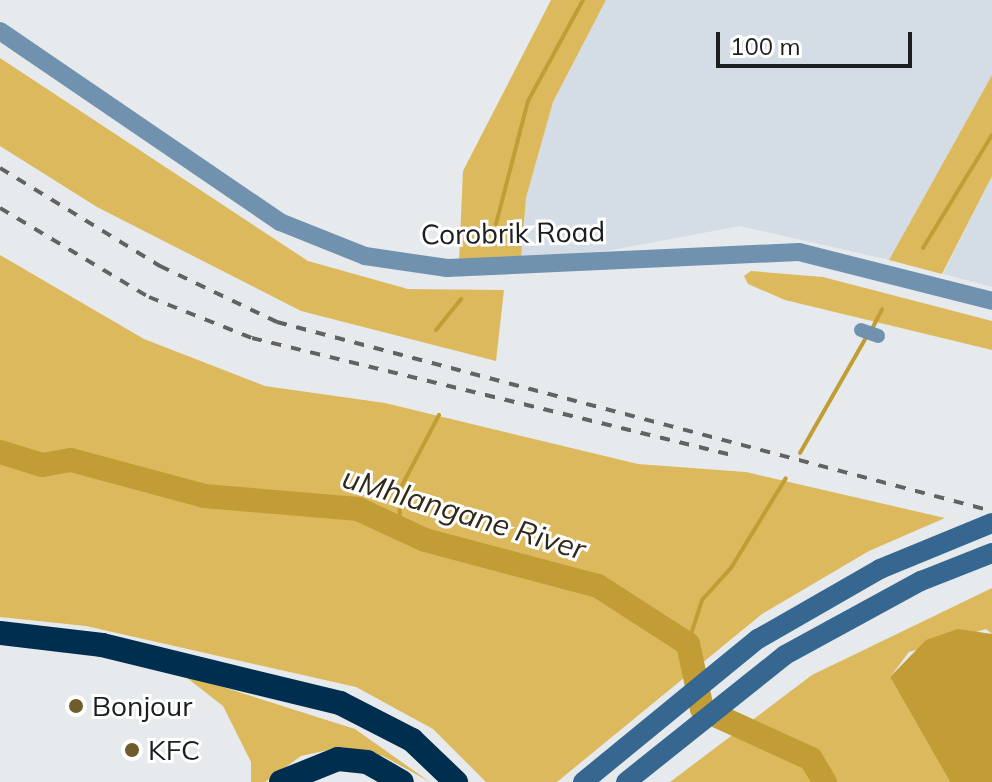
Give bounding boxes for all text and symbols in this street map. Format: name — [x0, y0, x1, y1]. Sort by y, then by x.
scale bar — [720, 16, 916, 66]
text: 100 m — [730, 31, 801, 61]
street label: Corobrik Road — [421, 215, 605, 251]
water label: uMhlangane River — [338, 459, 590, 567]
place label: Bonjour — [92, 689, 192, 723]
marker: Bonjour — [67, 697, 85, 715]
place label: KFC — [148, 733, 200, 767]
marker: KFC — [123, 741, 141, 759]

